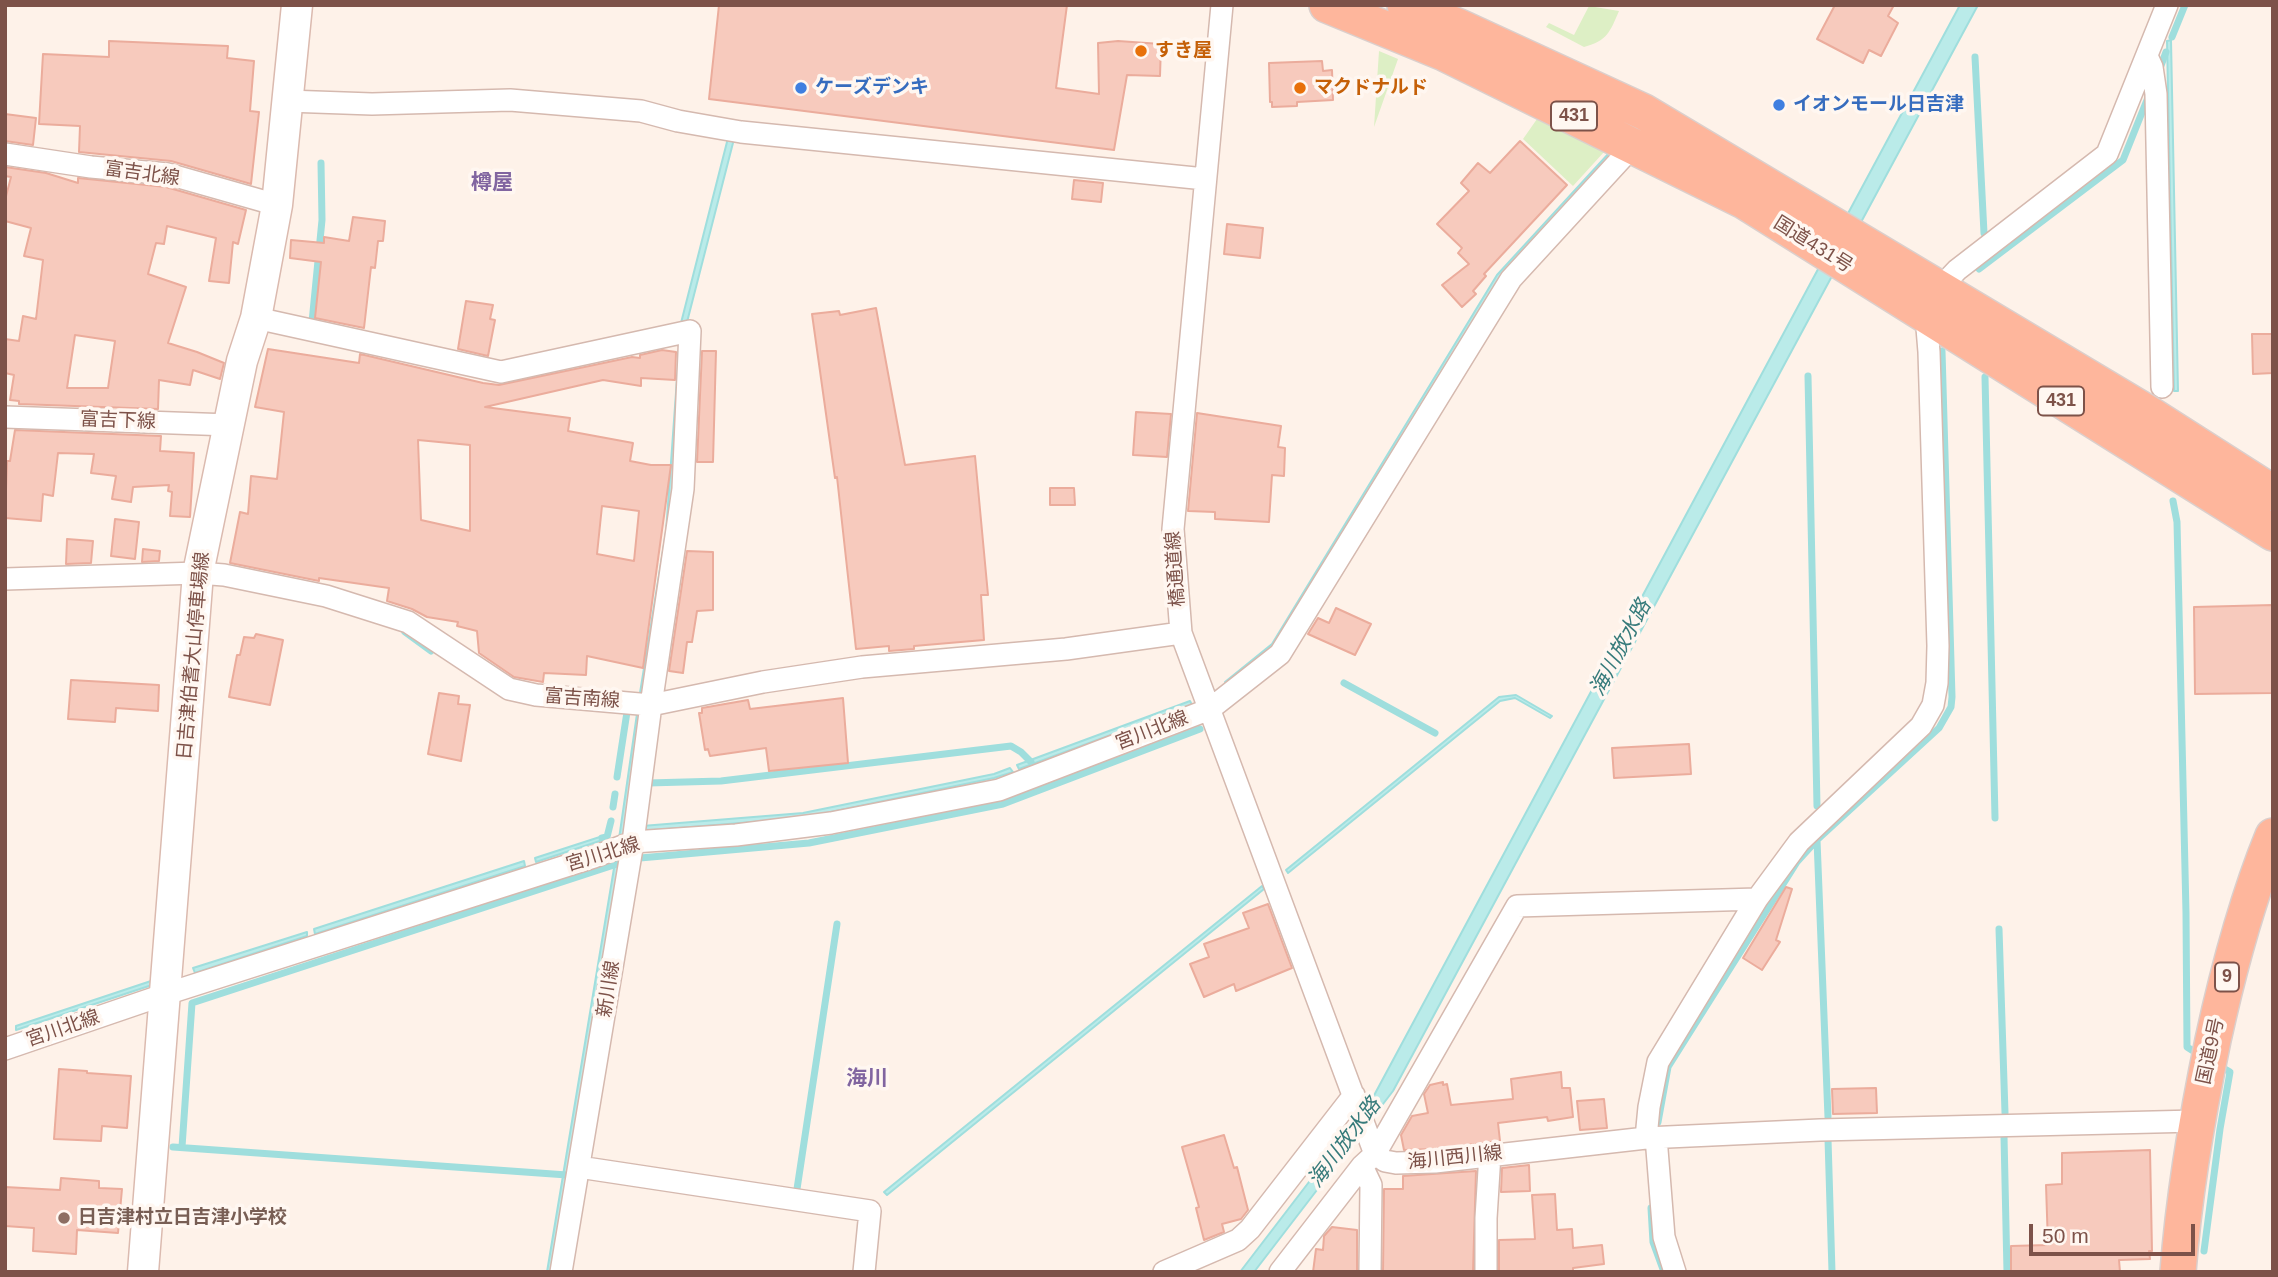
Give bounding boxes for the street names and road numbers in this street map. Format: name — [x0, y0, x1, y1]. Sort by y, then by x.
road number: 431 — [1551, 102, 1597, 131]
street label: 富吉北線 — [103, 157, 181, 191]
street label: 国道431号 — [1769, 212, 1857, 278]
road number: 431 — [2038, 386, 2084, 416]
street label: 富吉下線 — [80, 408, 156, 434]
street label: 橋通道線 — [1162, 530, 1190, 608]
street label: 日吉津伯耆大山停車場線 — [174, 551, 214, 761]
street label: 富吉南線 — [543, 685, 621, 713]
street label: 宮川北線 — [1112, 707, 1192, 755]
street label: 宮川北線 — [563, 833, 643, 877]
street label: 新川線 — [593, 959, 625, 1019]
road number: 9 — [2215, 962, 2239, 992]
street label: 宮川北線 — [23, 1006, 103, 1052]
street label: 国道9号 — [2193, 1016, 2229, 1086]
street label: 海川西川線 — [1407, 1142, 1503, 1174]

